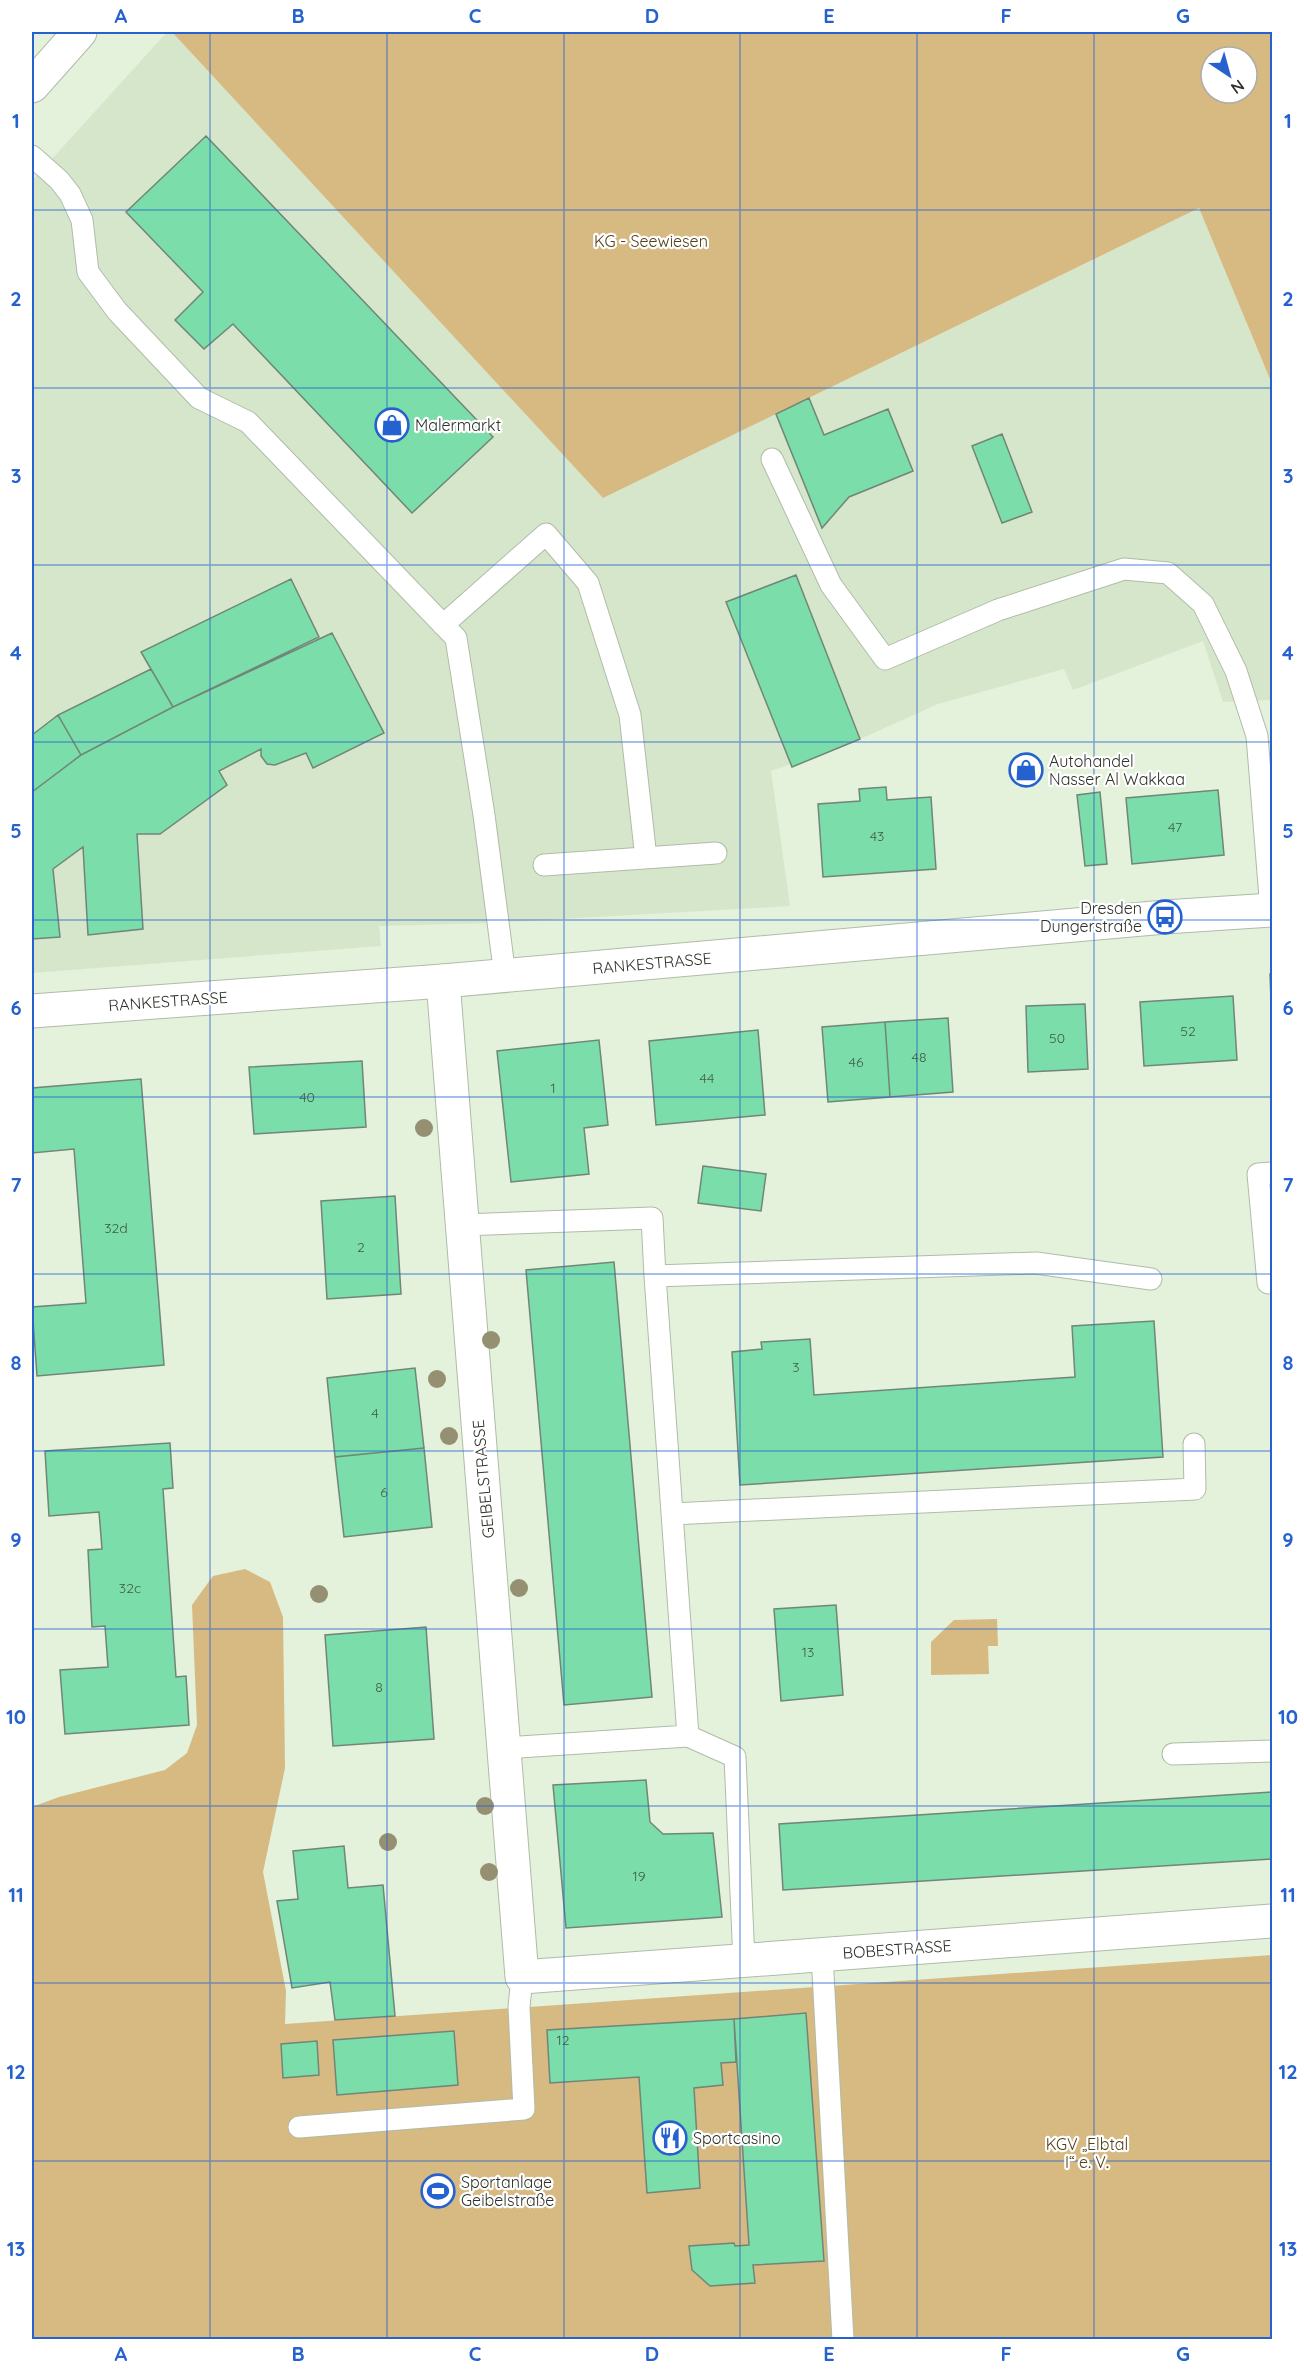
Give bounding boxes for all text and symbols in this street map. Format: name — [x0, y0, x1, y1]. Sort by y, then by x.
text: A — [115, 3, 128, 28]
text: B — [291, 3, 305, 28]
text: C — [469, 3, 482, 28]
text: D — [645, 3, 659, 28]
text: E — [823, 3, 835, 28]
text: F — [1000, 3, 1012, 28]
text: G — [1176, 3, 1190, 28]
north arrow — [1199, 45, 1259, 105]
text: N — [1227, 76, 1248, 99]
text: 1 — [12, 108, 20, 133]
text: 1 — [1284, 108, 1292, 133]
park label: KG - Seewiesen — [594, 231, 708, 251]
text: 2 — [10, 286, 22, 311]
text: 2 — [1282, 286, 1294, 311]
shop icon: Malermarkt — [374, 407, 410, 443]
place label: Malermarkt — [415, 415, 501, 435]
text: 3 — [11, 463, 21, 488]
text: 3 — [1283, 463, 1293, 488]
text: 4 — [10, 640, 22, 665]
text: 4 — [1282, 640, 1294, 665]
place label: Autohandel Nasser Al Wakkaa — [1049, 751, 1185, 789]
shop icon: Autohandel Nasser Al Wakkaa — [1008, 752, 1044, 788]
text: 5 — [10, 818, 22, 843]
house number: 47 — [1168, 818, 1182, 836]
text: 5 — [1282, 818, 1294, 843]
house number: 43 — [870, 827, 884, 845]
place label: Dresden Dungerstraße — [1040, 898, 1142, 936]
bus stop icon: Dresden Dungerstraße — [1147, 899, 1183, 935]
street label: RANKESTRASSE — [592, 948, 712, 978]
street label: RANKESTRASSE — [108, 987, 228, 1015]
text: 6 — [10, 995, 22, 1020]
text: 6 — [1282, 995, 1294, 1020]
house number: 52 — [1180, 1022, 1196, 1040]
house number: 50 — [1049, 1029, 1065, 1047]
house number: 48 — [912, 1048, 926, 1066]
house number: 46 — [849, 1053, 864, 1071]
house number: 44 — [700, 1069, 714, 1087]
house number: 1 — [550, 1079, 556, 1097]
house number: 40 — [299, 1088, 315, 1106]
text: 7 — [11, 1172, 22, 1197]
text: 7 — [1283, 1172, 1294, 1197]
house number: 32d — [104, 1219, 128, 1237]
house number: 2 — [357, 1238, 365, 1256]
text: 8 — [11, 1350, 22, 1375]
text: 8 — [1283, 1350, 1294, 1375]
house number: 3 — [792, 1358, 800, 1376]
house number: 4 — [371, 1404, 379, 1422]
street label: GEIBELSTRASSE — [468, 1419, 498, 1539]
house number: 6 — [380, 1483, 388, 1501]
text: 9 — [10, 1527, 22, 1552]
text: 9 — [1282, 1527, 1294, 1552]
house number: 32c — [119, 1579, 141, 1597]
house number: 13 — [802, 1643, 814, 1661]
house number: 8 — [375, 1678, 383, 1696]
text: 10 — [6, 1704, 26, 1729]
text: 10 — [1278, 1704, 1298, 1729]
house number: 19 — [633, 1867, 646, 1885]
text: 11 — [8, 1882, 24, 1907]
text: 11 — [1280, 1882, 1296, 1907]
street label: BOBESTRASSE — [842, 1935, 952, 1963]
house number: 12 — [557, 2031, 570, 2049]
text: 12 — [6, 2059, 26, 2084]
text: 12 — [1278, 2059, 1298, 2084]
restaurant icon: Sportcasino — [652, 2120, 688, 2156]
place label: Sportcasino — [693, 2128, 781, 2148]
park label: KGV „Elbtal I“ e. V. — [1046, 2134, 1128, 2172]
place label: Sportanlage Geibelstraße — [461, 2172, 554, 2210]
sports icon: Sportanlage Geibelstraße — [420, 2173, 456, 2209]
text: 13 — [7, 2236, 25, 2261]
text: 13 — [1279, 2236, 1297, 2261]
text: A — [115, 2341, 128, 2366]
text: B — [291, 2341, 305, 2366]
text: C — [469, 2341, 482, 2366]
text: D — [645, 2341, 659, 2366]
text: E — [823, 2341, 835, 2366]
text: F — [1000, 2341, 1012, 2366]
text: G — [1176, 2341, 1190, 2366]

